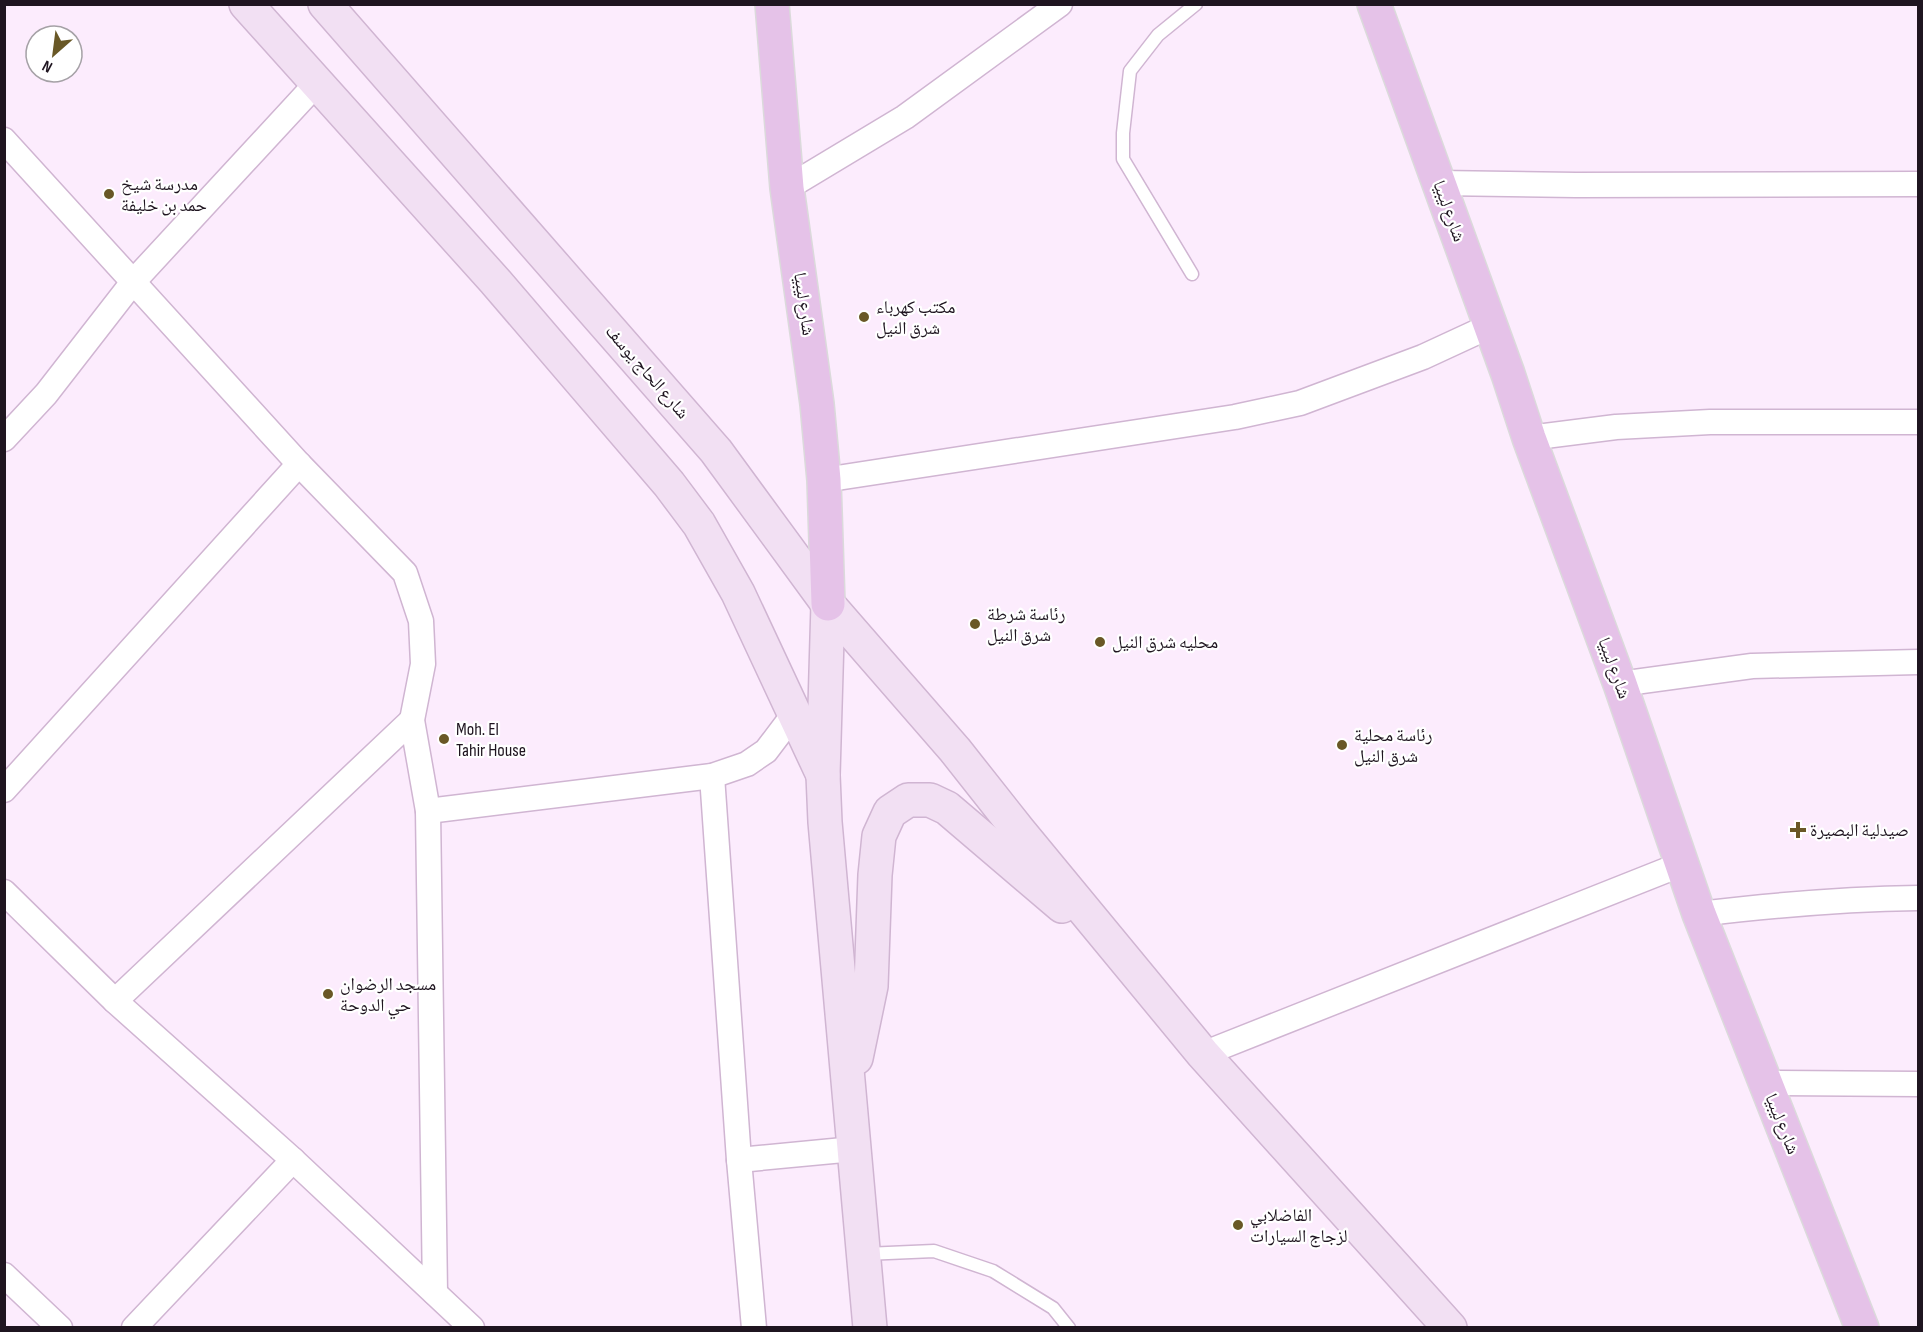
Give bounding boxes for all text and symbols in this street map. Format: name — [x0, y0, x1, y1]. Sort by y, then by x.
north arrow — [24, 24, 84, 84]
text: N — [39, 56, 56, 76]
place label: مدرسة شيخ حمد بن خليفة — [121, 174, 207, 216]
street label: شارع ليبيا — [1428, 177, 1470, 245]
marker: مدرسة شيخ حمد بن خليفة — [102, 187, 116, 201]
street label: شارع ليبيا — [789, 271, 819, 337]
place label: مكتب كهرباء شرق النيل — [876, 297, 956, 339]
marker: مكتب كهرباء شرق النيل — [857, 310, 871, 324]
street label: شارع الحاج يوسف — [600, 321, 693, 424]
place label: رئاسة شرطة شرق النيل — [987, 604, 1065, 646]
marker: رئاسة شرطة شرق النيل — [968, 617, 982, 631]
place label: محليه شرق النيل — [1112, 632, 1218, 653]
street label: شارع ليبيا — [1593, 634, 1635, 702]
marker: محليه شرق النيل — [1093, 635, 1107, 649]
place label: Moh. El Tahir House — [456, 719, 526, 761]
place label: رئاسة محلية شرق النيل — [1354, 725, 1433, 767]
marker: Moh. El Tahir House — [437, 732, 451, 746]
marker: رئاسة محلية شرق النيل — [1335, 738, 1349, 752]
place label: صيدلية البصيرة — [1810, 820, 1909, 841]
marker: صيدلية البصيرة — [1791, 823, 1805, 837]
place label: مسجد الرضوان حي الدوحة — [340, 974, 436, 1019]
marker: مسجد الرضوان حي الدوحة — [321, 987, 335, 1001]
street label: شارع ليبيا — [1760, 1091, 1804, 1157]
place label: الفاضلابي لزجاج السيارات — [1250, 1205, 1348, 1248]
marker: الفاضلابي لزجاج السيارات — [1231, 1218, 1245, 1232]

